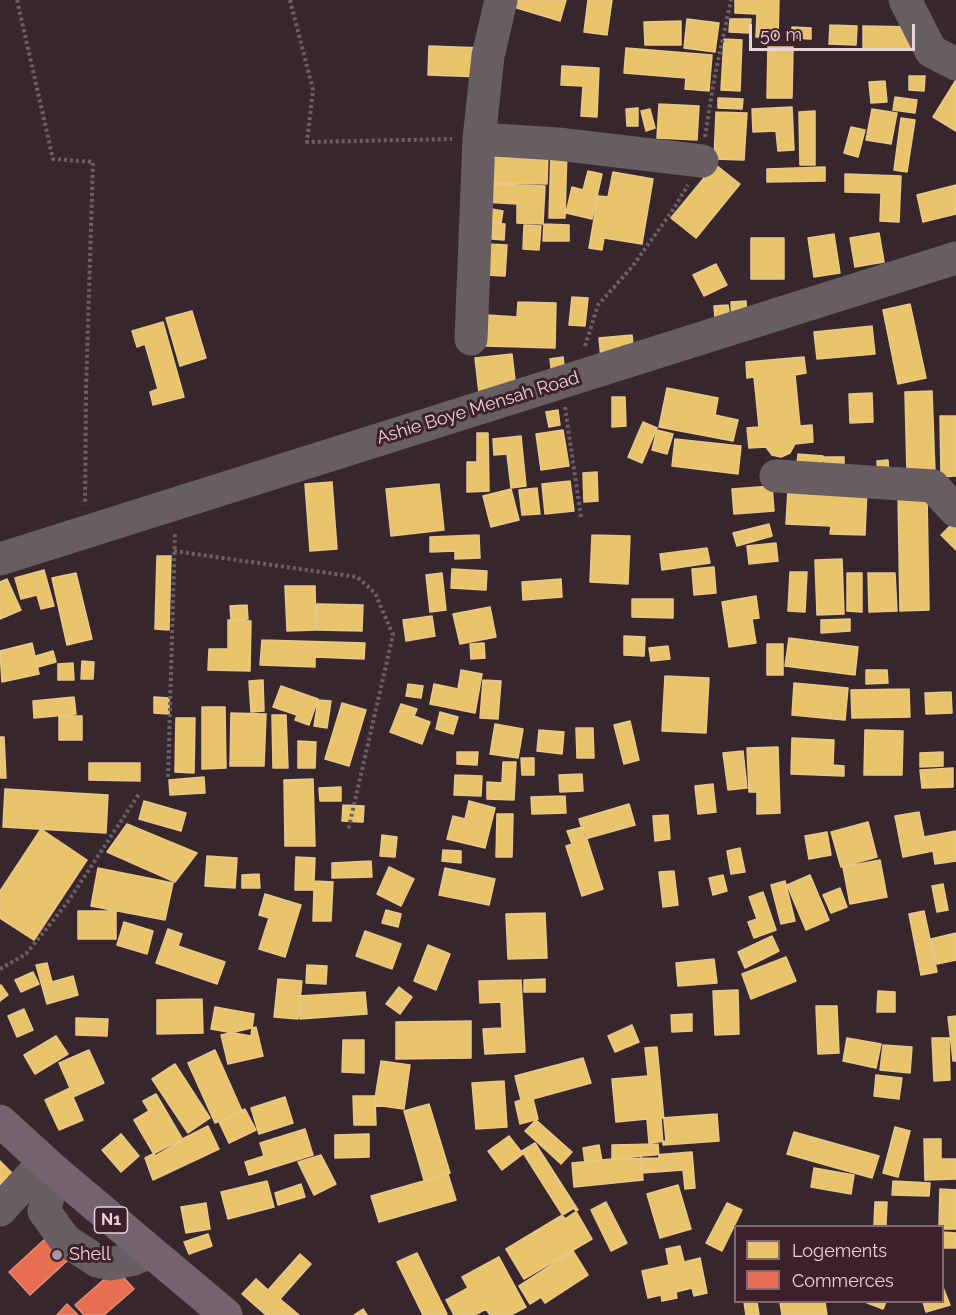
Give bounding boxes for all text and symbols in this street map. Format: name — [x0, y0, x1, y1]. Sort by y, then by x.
scale bar — [752, 12, 918, 50]
text: 50 m — [760, 24, 802, 45]
street label: Ashie Boye Mensah Road — [374, 367, 582, 449]
road number: N1 — [94, 1207, 128, 1233]
legend — [734, 1225, 944, 1303]
text: Logements — [792, 1240, 887, 1261]
place label: Shell — [69, 1244, 111, 1266]
marker: Shell — [50, 1248, 64, 1262]
text: Commerces — [792, 1270, 894, 1291]

